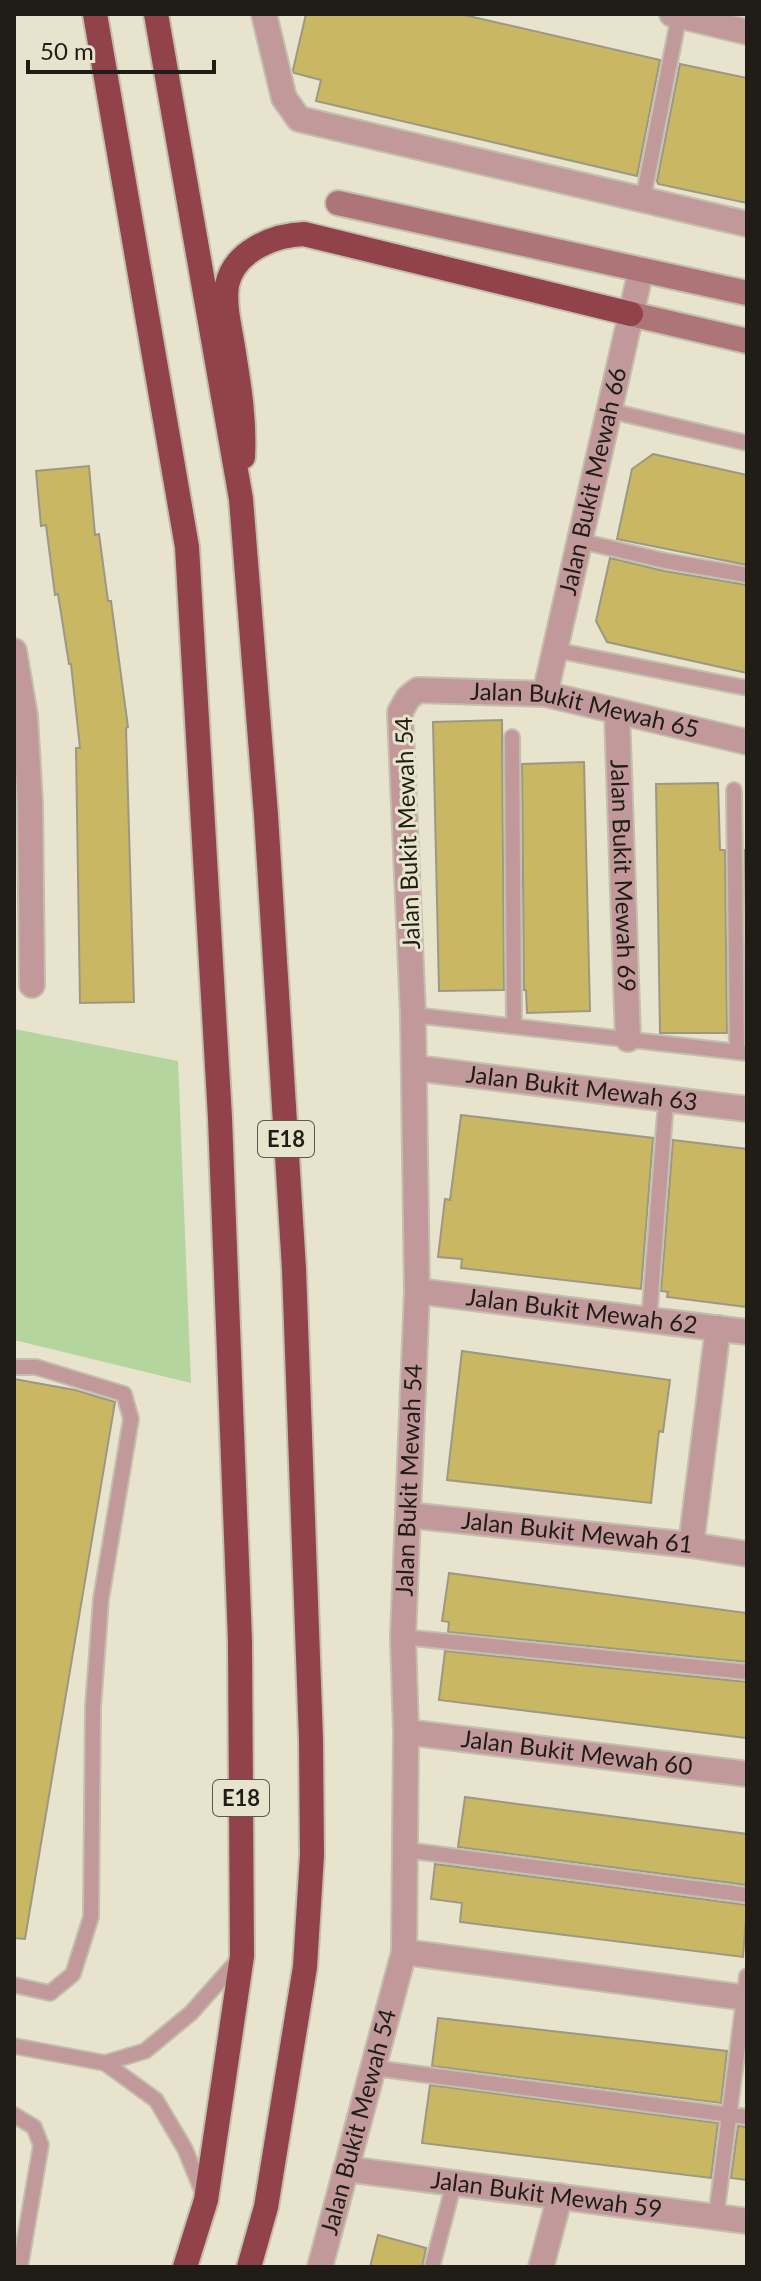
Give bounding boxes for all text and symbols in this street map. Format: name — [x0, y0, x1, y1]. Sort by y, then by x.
scale bar — [28, 24, 214, 74]
text: 50 m — [40, 36, 94, 65]
street label: Jalan Bukit Mewah 66 — [552, 364, 632, 598]
street label: Jalan Bukit Mewah 65 — [470, 676, 702, 743]
street label: Jalan Bukit Mewah 54 — [388, 716, 425, 950]
street label: Jalan Bukit Mewah 69 — [606, 759, 642, 993]
street label: Jalan Bukit Mewah 63 — [465, 1058, 699, 1116]
road number: E18 — [258, 1121, 314, 1157]
street label: Jalan Bukit Mewah 62 — [465, 1281, 699, 1339]
street label: Jalan Bukit Mewah 54 — [389, 1363, 427, 1597]
street label: Jalan Bukit Mewah 61 — [460, 1505, 694, 1558]
street label: Jalan Bukit Mewah 60 — [460, 1723, 694, 1780]
road number: E18 — [213, 1780, 269, 1816]
street label: Jalan Bukit Mewah 54 — [313, 2005, 401, 2238]
street label: Jalan Bukit Mewah 59 — [429, 2164, 664, 2223]

